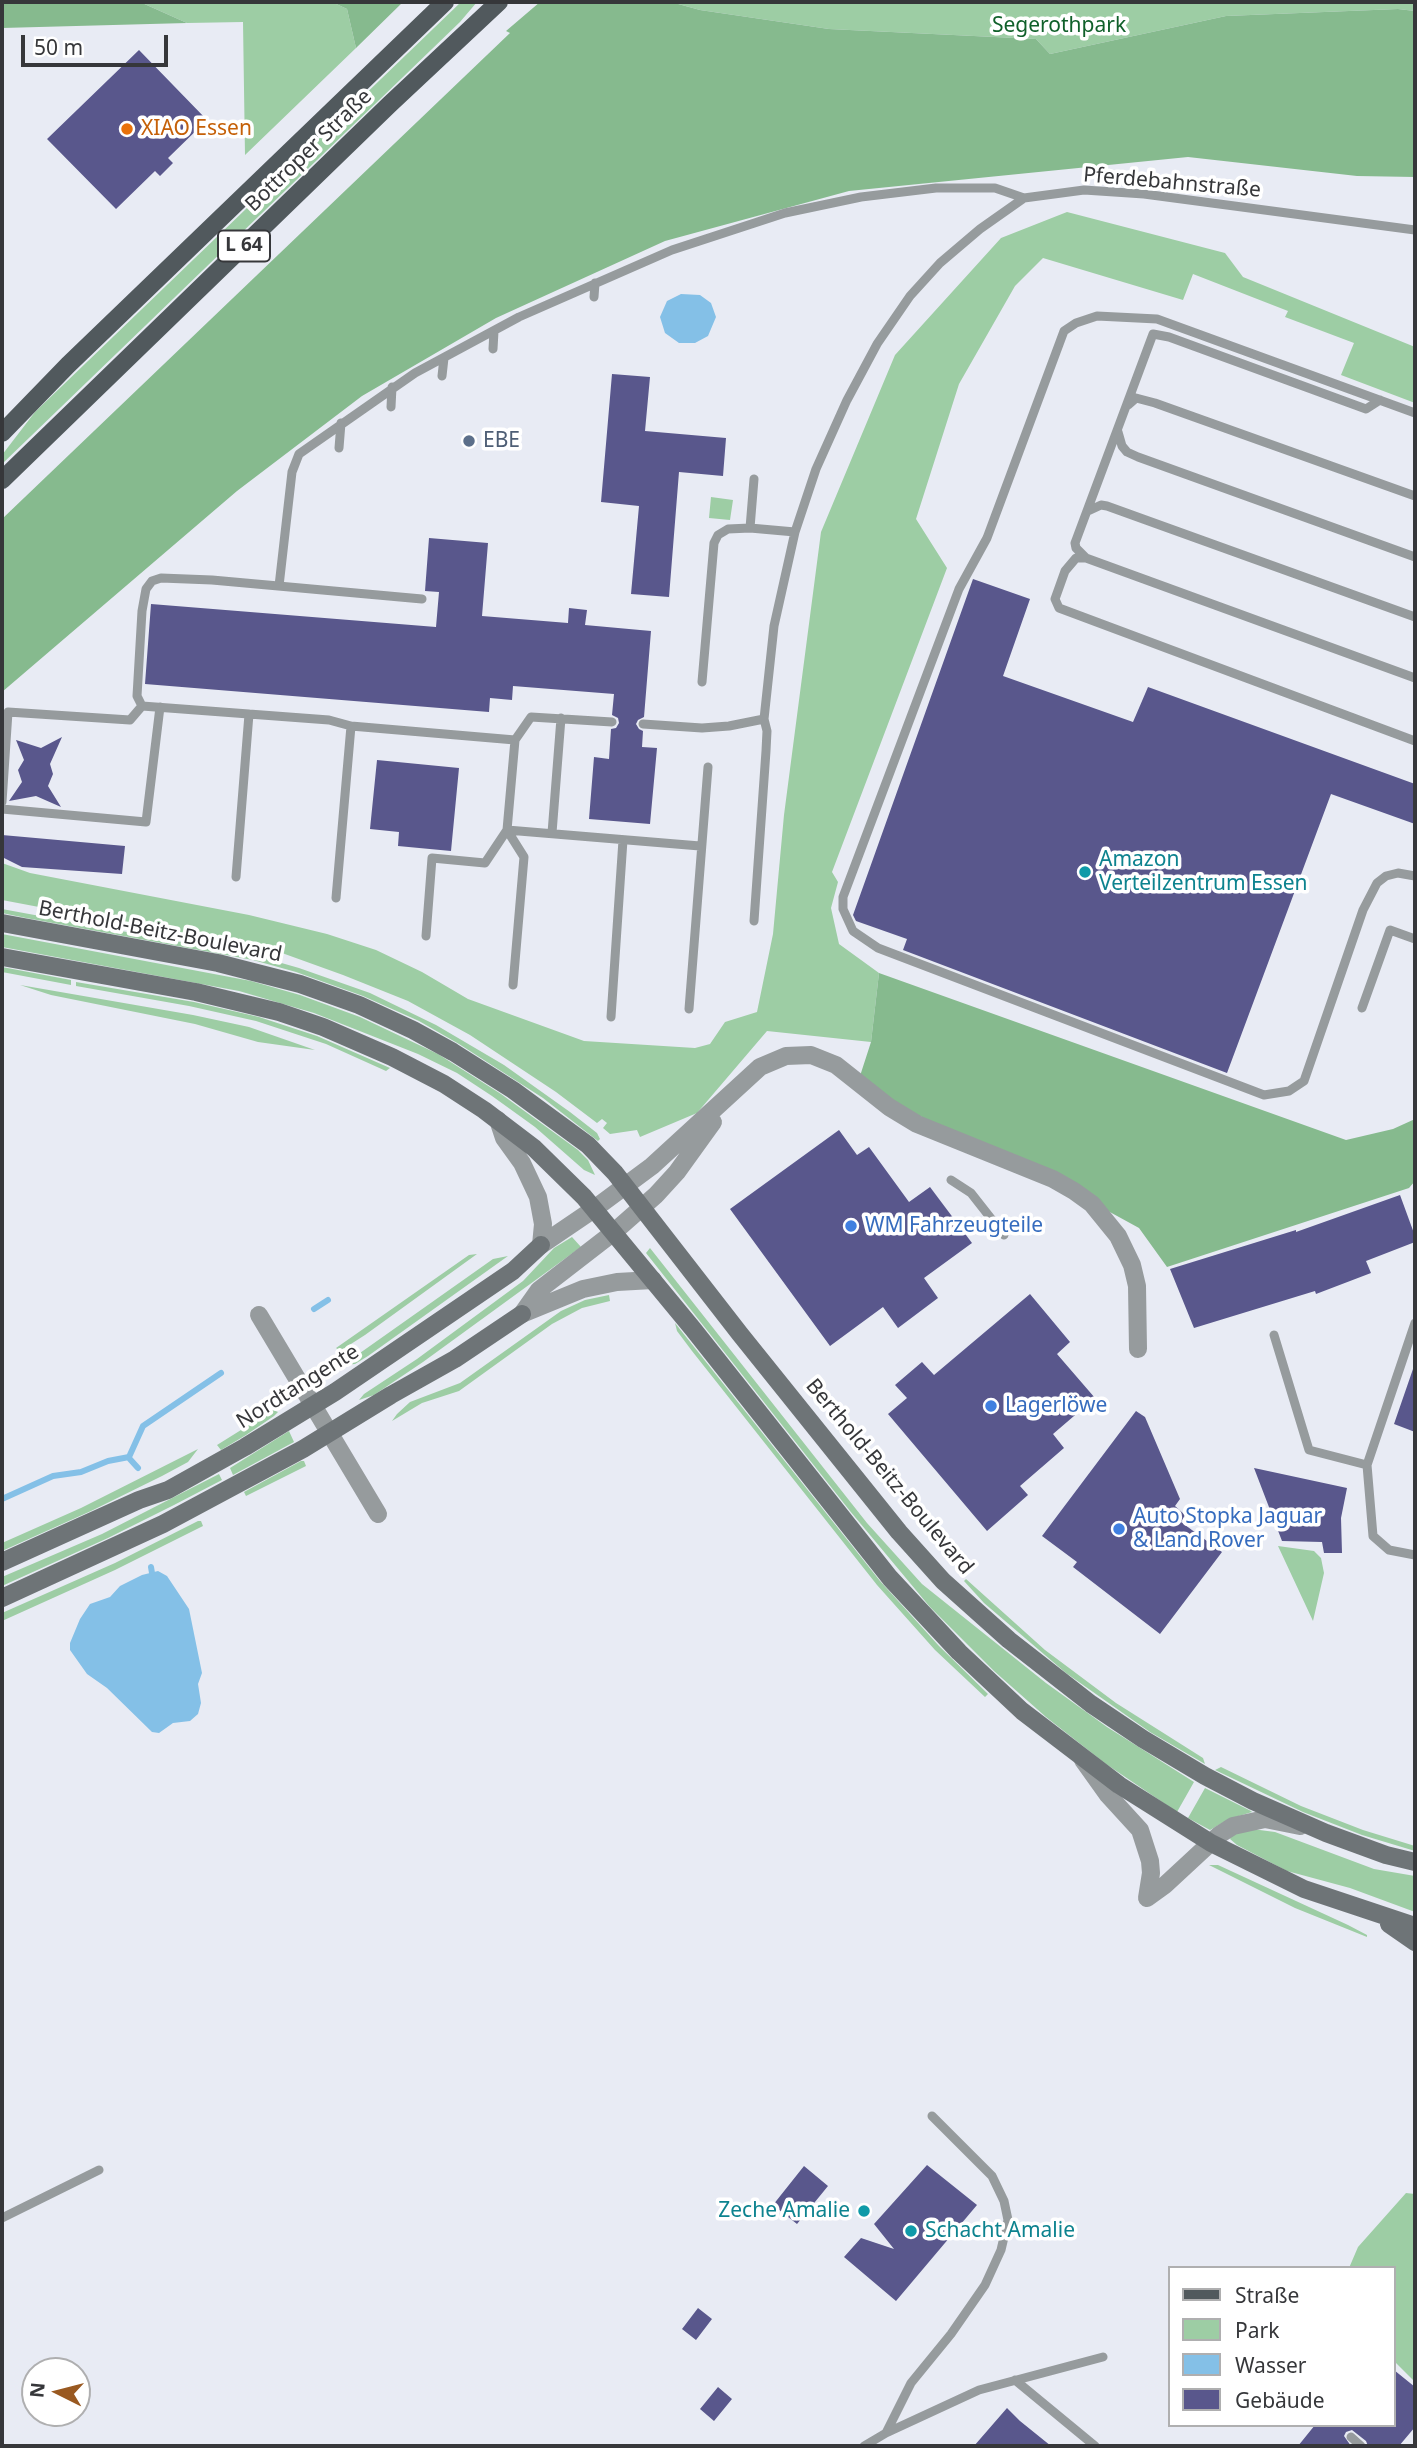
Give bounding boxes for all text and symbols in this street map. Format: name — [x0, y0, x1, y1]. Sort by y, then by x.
park label: Segerothpark — [992, 13, 1126, 39]
scale bar — [24, 21, 172, 65]
text: 50 m — [34, 33, 83, 61]
street label: Bottroper Straße — [241, 84, 377, 218]
place label: XIAO Essen — [141, 116, 252, 142]
marker: XIAO Essen — [119, 121, 135, 137]
street label: Pferdebahnstraße — [1082, 163, 1262, 203]
road number: L 64 — [218, 230, 270, 262]
place label: EBE — [483, 428, 520, 454]
marker: EBE — [461, 433, 477, 449]
place label: Amazon Verteilzentrum Essen — [1099, 847, 1308, 897]
marker: Amazon Verteilzentrum Essen — [1077, 864, 1093, 880]
street label: Berthold-Beitz-Boulevard — [36, 896, 284, 968]
place label: WM Fahrzeugteile — [865, 1213, 1043, 1239]
marker: WM Fahrzeugteile — [843, 1218, 859, 1234]
street label: Nordtangente — [232, 1339, 364, 1435]
street label: Berthold-Beitz-Boulevard — [800, 1374, 978, 1580]
place label: Lagerlöwe — [1005, 1393, 1107, 1419]
marker: Lagerlöwe — [983, 1398, 999, 1414]
place label: Auto Stopka Jaguar & Land Rover — [1133, 1504, 1322, 1554]
marker: Auto Stopka Jaguar & Land Rover — [1111, 1521, 1127, 1537]
place label: Zeche Amalie — [718, 2198, 850, 2224]
marker: Zeche Amalie — [856, 2203, 872, 2219]
place label: Schacht Amalie — [925, 2218, 1075, 2244]
marker: Schacht Amalie — [903, 2223, 919, 2239]
legend — [1168, 2266, 1396, 2427]
text: Straße — [1235, 2281, 1299, 2309]
text: Park — [1235, 2316, 1279, 2344]
text: Wasser — [1235, 2351, 1307, 2379]
north arrow — [21, 2357, 91, 2427]
text: N — [23, 2381, 51, 2399]
text: Gebäude — [1235, 2386, 1325, 2414]

